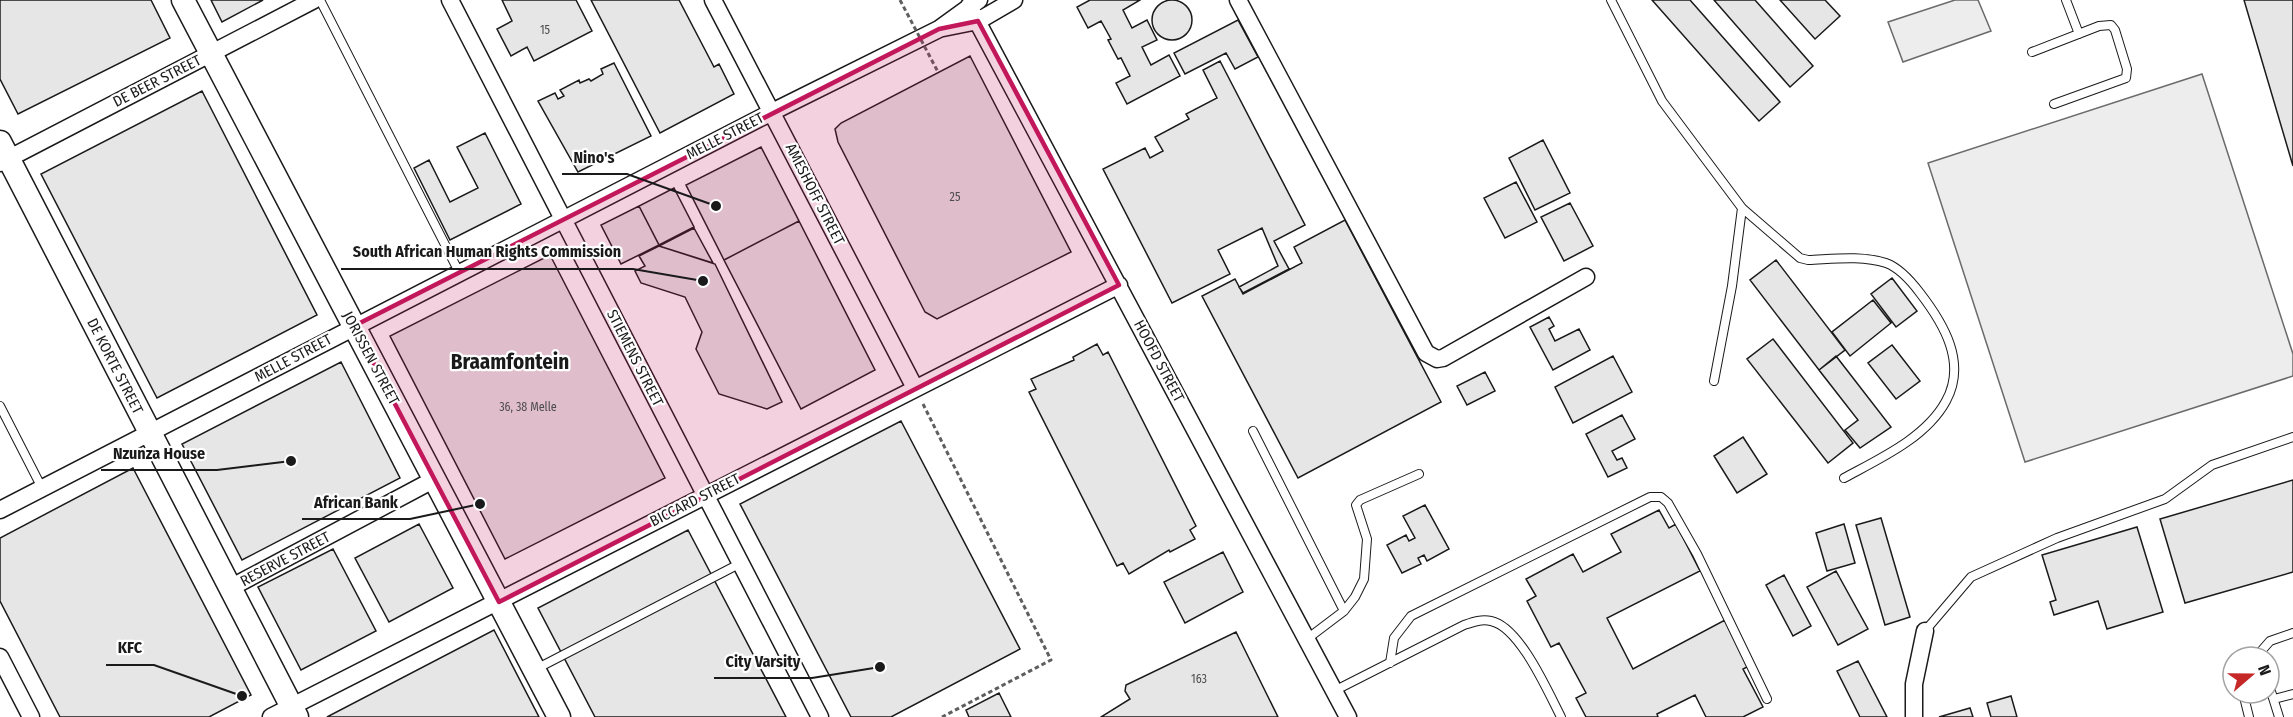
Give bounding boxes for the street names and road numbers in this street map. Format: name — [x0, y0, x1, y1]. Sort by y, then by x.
street label: DE BEER STREET — [110, 51, 204, 111]
street label: MELLE STREET — [683, 109, 767, 163]
street label: AMESHOFF STREET — [782, 140, 848, 248]
street label: STIEMENS STREET — [603, 307, 667, 409]
street label: JORISSEN STREET — [339, 308, 403, 408]
street label: DE KORTE STREET — [83, 315, 147, 417]
street label: HOOFD STREET — [1130, 317, 1188, 405]
street label: MELLE STREET — [251, 330, 335, 386]
street label: BICCARD STREET — [647, 470, 743, 530]
street label: RESERVE STREET — [237, 528, 333, 590]

